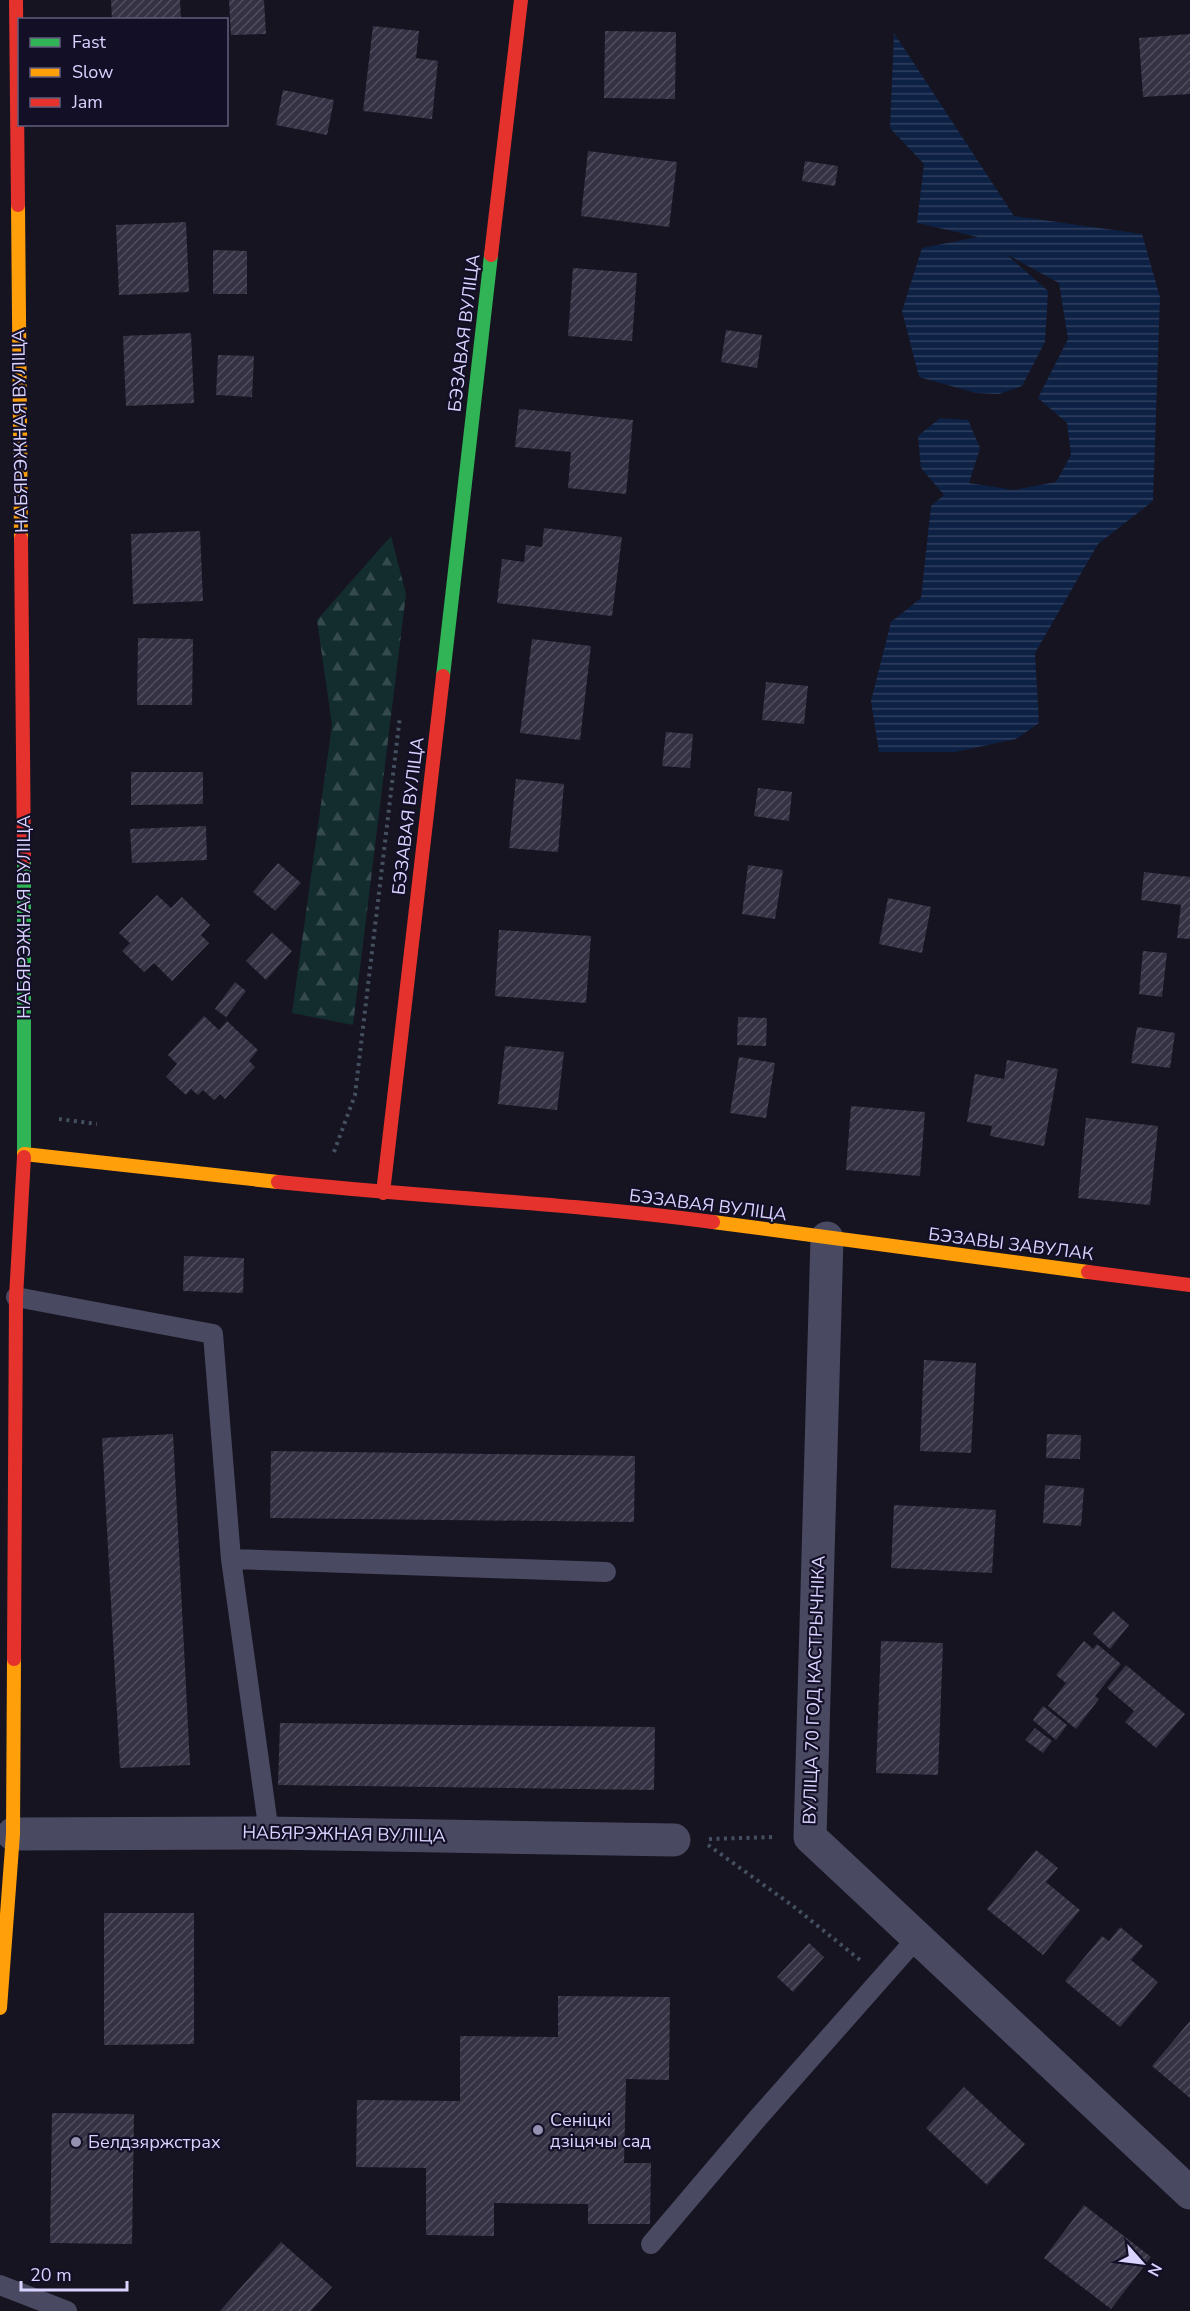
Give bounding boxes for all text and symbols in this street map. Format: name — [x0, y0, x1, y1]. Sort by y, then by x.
legend — [18, 18, 228, 126]
text: Fast — [72, 30, 107, 54]
text: Slow — [72, 60, 113, 84]
text: Jam — [71, 90, 103, 114]
street label: БЭЗАВАЯ ВУЛІЦА — [442, 253, 486, 413]
street label: НАБЯРЭЖНАЯ ВУЛІЦА — [6, 329, 34, 533]
street label: БЭЗАВАЯ ВУЛІЦА — [386, 736, 430, 896]
street label: НАБЯРЭЖНАЯ ВУЛІЦА — [12, 815, 36, 1019]
street label: БЭЗАВАЯ ВУЛІЦА — [628, 1183, 788, 1227]
street label: БЭЗАВЫ ЗАВУЛАК — [927, 1222, 1095, 1266]
street label: ВУЛІЦА 70 ГОД КАСТРЫЧНІКА — [797, 1555, 831, 1825]
street label: НАБЯРЭЖНАЯ ВУЛІЦА — [242, 1820, 446, 1848]
place label: Сеніцкі дзіцячы сад — [550, 2108, 651, 2153]
marker: Сеніцкі дзіцячы сад — [531, 2123, 545, 2137]
place label: Белдзяржстрах — [88, 2130, 221, 2154]
marker: Белдзяржстрах — [69, 2135, 83, 2149]
north arrow — [1112, 2233, 1172, 2293]
scale bar — [21, 2254, 128, 2292]
text: N — [1142, 2259, 1167, 2280]
text: 20 m — [30, 2263, 72, 2287]

